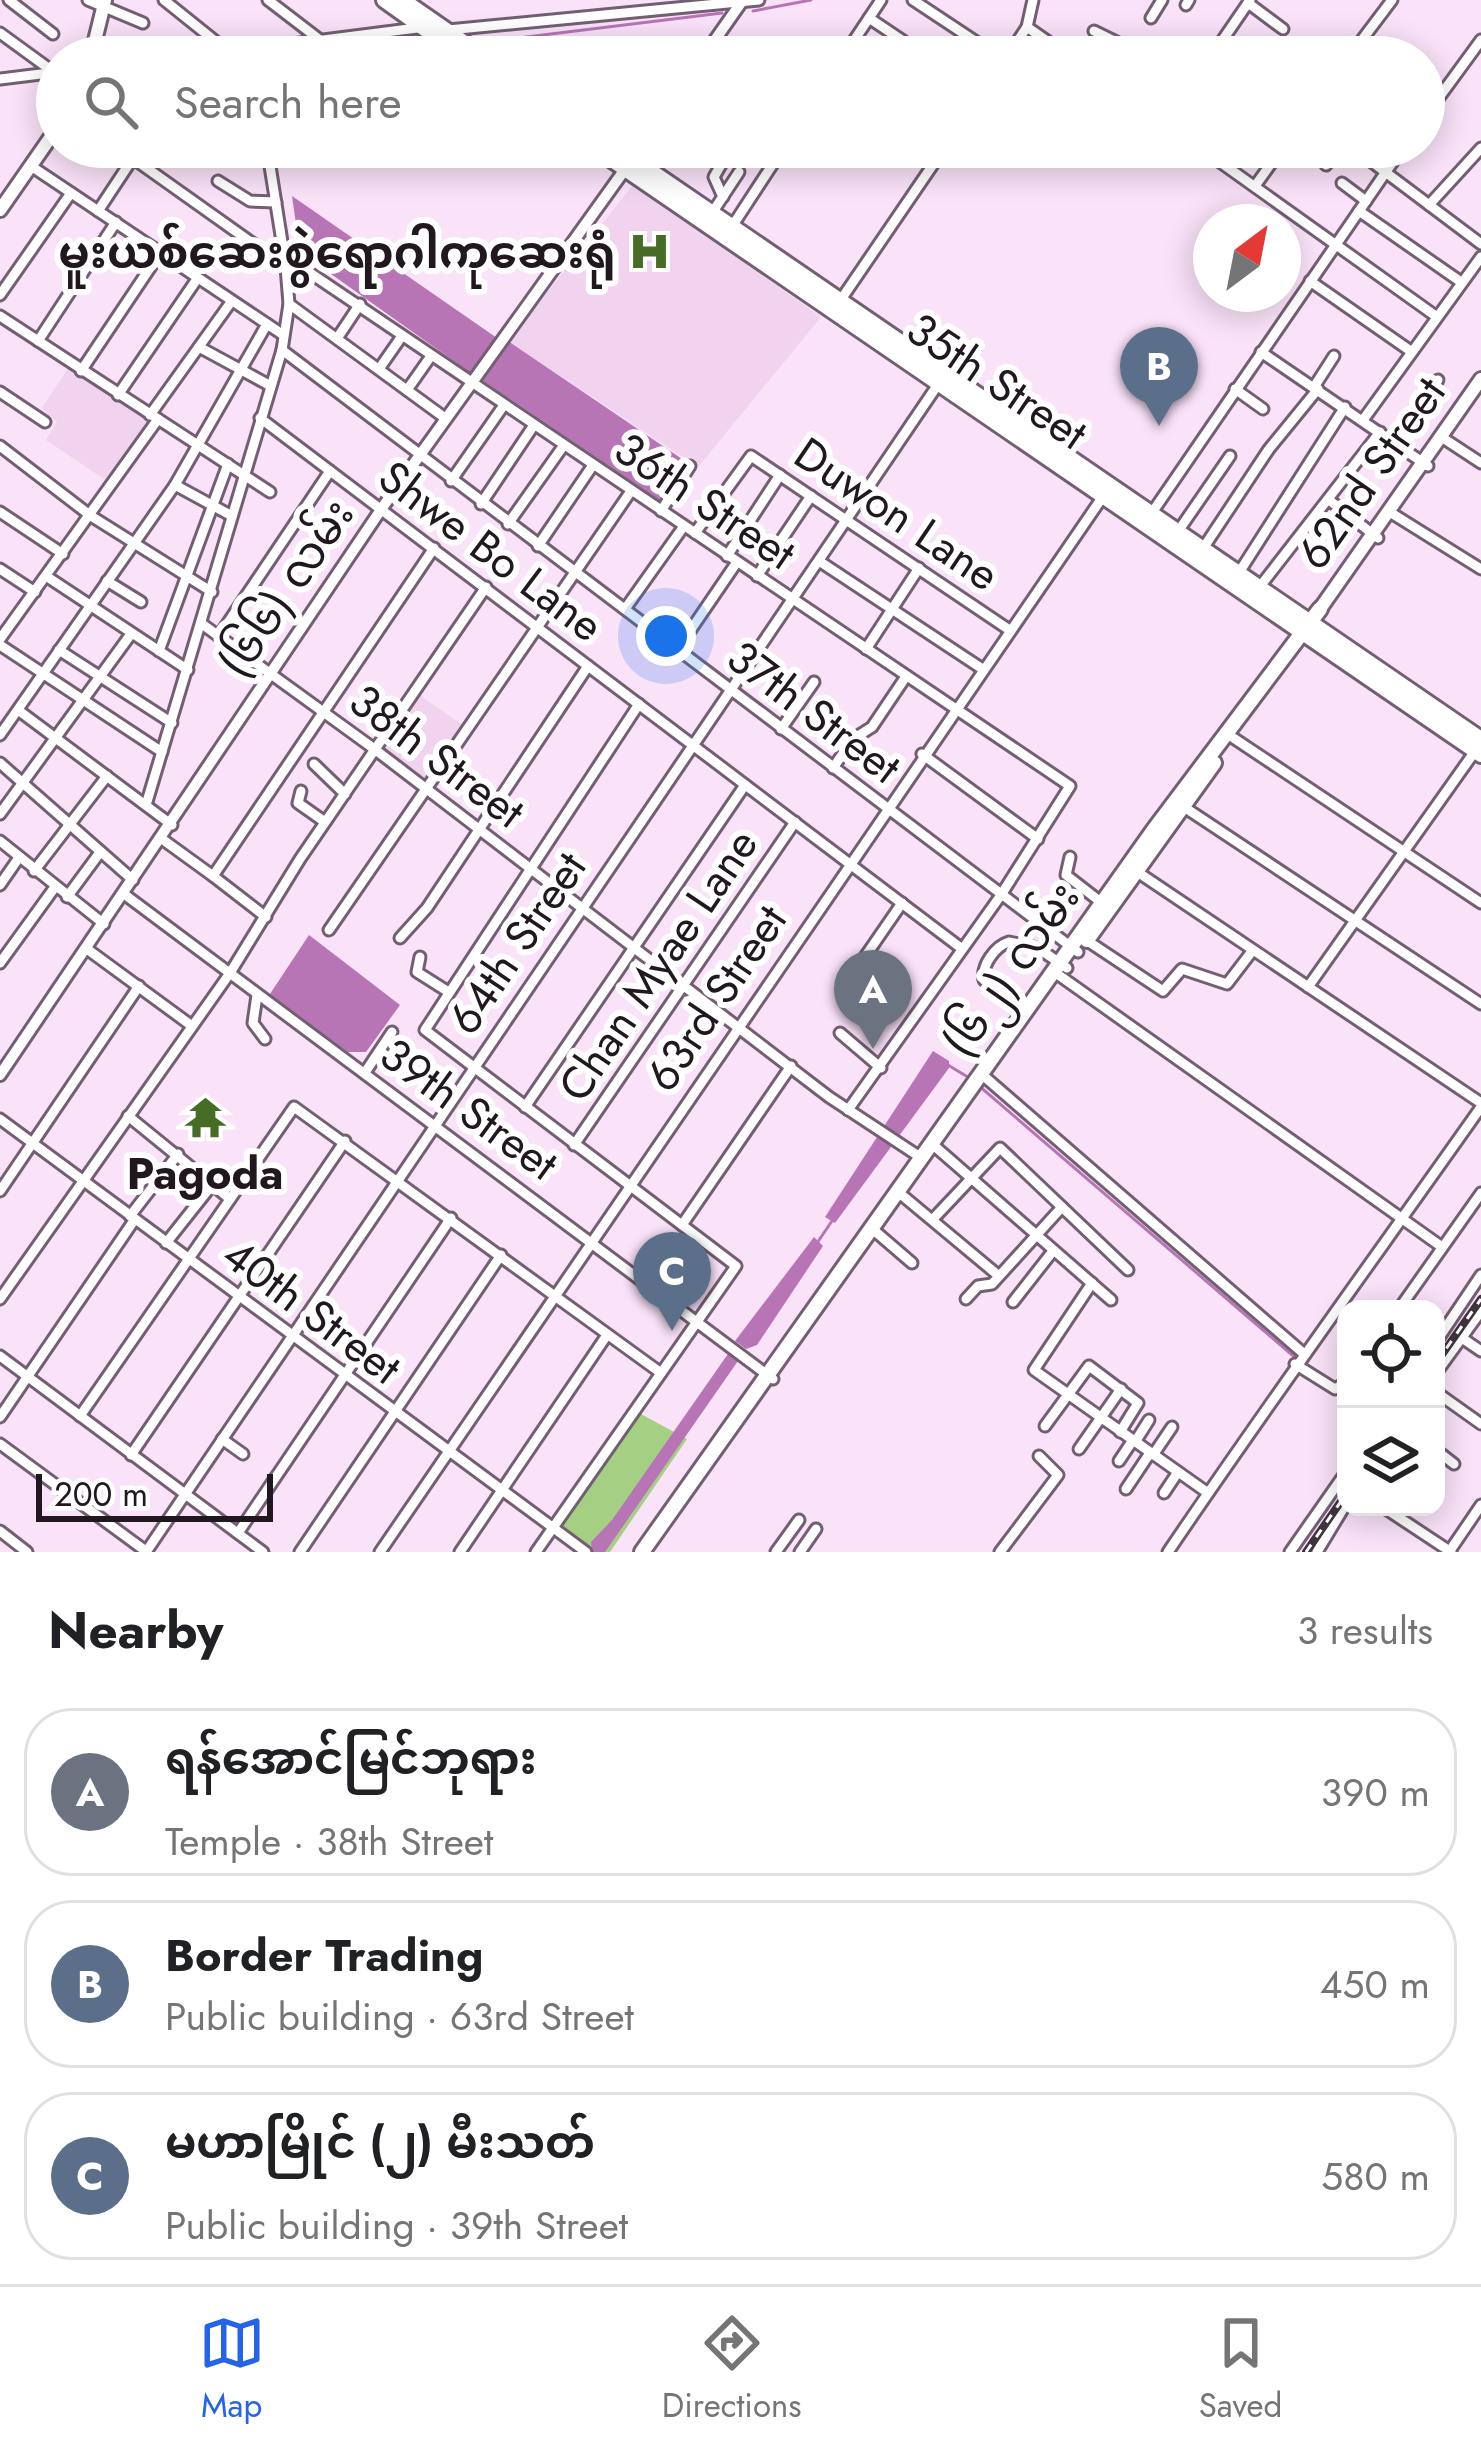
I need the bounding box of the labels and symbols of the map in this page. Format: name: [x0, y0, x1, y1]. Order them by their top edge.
north arrow: [1193, 204, 1301, 312]
place label: မူးယစ်ဆေးစွဲရောဂါကုဆေးရုံ: [58, 220, 616, 289]
hospital icon: မူးယစ်ဆေးစွဲရောဂါကုဆေးရုံ: [627, 229, 673, 275]
street label: 35th Street: [894, 297, 1100, 465]
pin: B: [1120, 327, 1198, 426]
street label: 62nd Street: [1281, 363, 1461, 582]
street label: 36th Street: [602, 417, 809, 586]
street label: Duwon Lane: [782, 421, 1012, 607]
street label: Shwe Bo Lane: [365, 445, 617, 657]
street label: (၆၆) လမ်း: [202, 486, 370, 690]
your location: [636, 606, 696, 666]
street label: 37th Street: [713, 625, 915, 799]
street label: 38th Street: [336, 669, 538, 844]
street label: Chan Myae Lane: [543, 816, 773, 1114]
street label: 64th Street: [432, 839, 602, 1047]
street label: (၆၂) လမ်း: [927, 868, 1098, 1072]
street label: 63rd Street: [630, 892, 802, 1104]
pin: A: [834, 950, 912, 1049]
street label: 39th Street: [367, 1022, 572, 1196]
temple icon: Pagoda: [182, 1094, 228, 1140]
place label: Pagoda: [127, 1141, 283, 1206]
street label: 40th Street: [209, 1222, 415, 1400]
pin: C: [633, 1232, 711, 1331]
scale bar: [36, 1468, 273, 1521]

